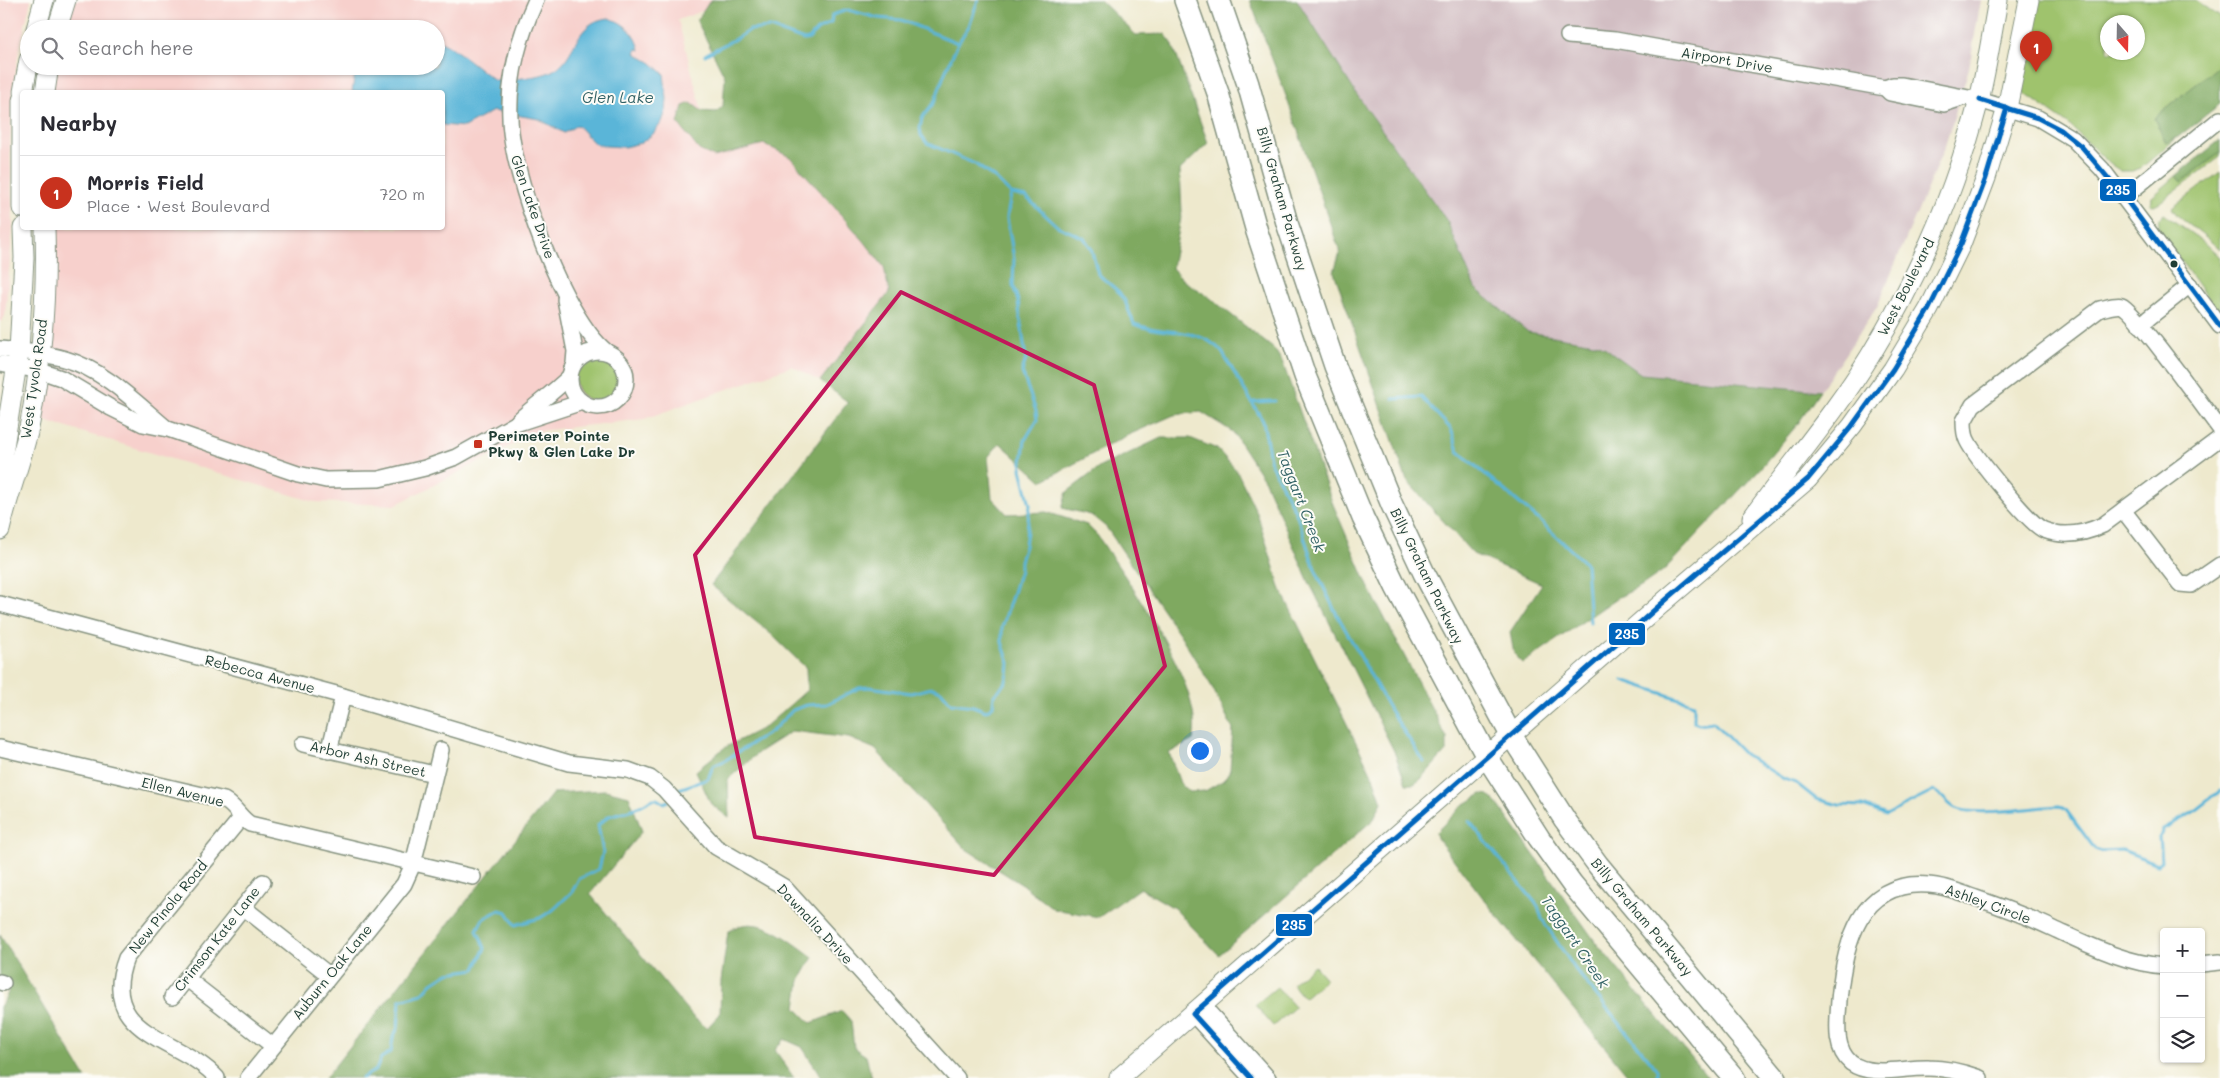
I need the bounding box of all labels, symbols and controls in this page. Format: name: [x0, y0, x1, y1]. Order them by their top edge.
north arrow: [2100, 15, 2145, 60]
search box: [20, 20, 445, 75]
pin: 1: [2020, 31, 2052, 72]
icon: search: [38, 34, 66, 62]
text: Search here: [78, 35, 194, 60]
street label: Airport Drive: [1680, 42, 1774, 77]
water label: Glen Lake: [582, 87, 654, 107]
text: Nearby: [40, 109, 117, 136]
street label: Billy Graham Parkway: [1253, 125, 1312, 273]
street label: Glen Lake Drive: [507, 152, 560, 261]
text: Morris Field: [87, 170, 204, 195]
line badge: 235: [2099, 178, 2137, 202]
text: 235: [2106, 180, 2130, 199]
text: 1: [52, 183, 60, 204]
text: 720 m: [379, 183, 425, 204]
text: Place · West Boulevard: [87, 195, 270, 216]
street label: West Boulevard: [1873, 235, 1938, 339]
unlabelled marker: [2169, 259, 2179, 269]
street label: West Tyvola Road: [16, 318, 51, 440]
place label: Perimeter Pointe Pkwy & Glen Lake Dr: [488, 426, 635, 461]
marker: Perimeter Pointe Pkwy & Glen Lake Dr: [472, 438, 484, 450]
water label: Taggart Creek: [1273, 447, 1331, 556]
street label: Billy Graham Parkway: [1386, 505, 1469, 647]
line badge: 235: [1608, 622, 1646, 646]
text: 235: [1615, 624, 1639, 643]
street label: Rebecca Avenue: [203, 650, 317, 697]
street label: Arbor Ash Street: [308, 736, 428, 781]
your location: [1187, 738, 1213, 764]
street label: Ellen Avenue: [140, 772, 226, 811]
street label: Billy Graham Parkway: [1587, 854, 1697, 980]
street label: New Pinola Road: [124, 856, 211, 957]
street label: Dawnalia Drive: [773, 879, 858, 968]
street label: Ashley Circle: [1943, 879, 2034, 928]
street label: Crimson Kate Lane: [169, 882, 264, 995]
water label: Taggart Creek: [1537, 891, 1615, 993]
line badge: 235: [1275, 913, 1313, 937]
text: 235: [1282, 915, 1306, 934]
street label: Auburn Oak Lane: [287, 920, 376, 1023]
map controls: [2160, 928, 2205, 1063]
button: +: [2160, 928, 2205, 973]
button: −: [2160, 973, 2205, 1018]
button: layers: [2160, 1018, 2205, 1063]

